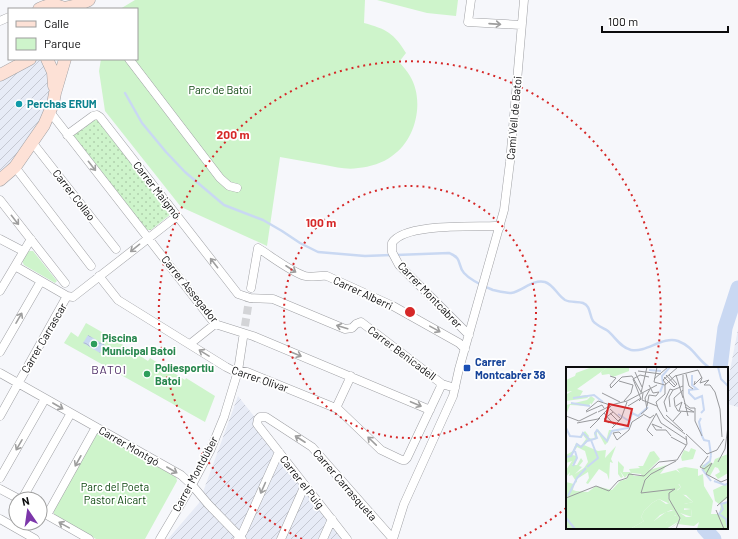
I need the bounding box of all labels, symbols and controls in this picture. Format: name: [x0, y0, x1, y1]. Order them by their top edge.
legend: [8, 8, 138, 60]
scale bar: [602, 8, 728, 34]
text: 100 m: [608, 14, 638, 28]
text: Calle: [44, 16, 69, 30]
one-way arrow: [488, 20, 501, 27]
text: Parque: [44, 36, 81, 50]
street label: Camí Vell de Batoi: [503, 75, 524, 160]
park label: Parc de Batoi: [188, 83, 252, 96]
place label: Perchas ERUM: [27, 97, 97, 110]
marker: Perchas ERUM: [14, 99, 24, 109]
text: 200 m: [217, 127, 249, 141]
street label: Carrer Maigmó: [131, 158, 184, 221]
one-way arrow: [87, 160, 96, 171]
street label: Carrer Collao: [50, 166, 98, 223]
one-way arrow: [11, 214, 20, 225]
text: 100 m: [306, 215, 336, 229]
one-way arrow: [129, 243, 140, 252]
street label: Carrer Assegador: [159, 252, 221, 325]
one-way arrow: [210, 258, 218, 269]
street label: Carrer Montcabrer: [395, 259, 465, 330]
one-way arrow: [285, 265, 296, 273]
street label: Carrer Alberri: [331, 273, 395, 312]
street label: Carrer Carrascar: [18, 300, 69, 375]
centre of rings: [403, 305, 417, 319]
one-way arrow: [16, 312, 24, 324]
one-way arrow: [336, 323, 349, 330]
street label: Carrer Benicadell: [366, 323, 439, 382]
one-way arrow: [428, 326, 440, 333]
place label: Piscina Municipal Batoi: [102, 331, 176, 357]
marker: Piscina Municipal Batoi: [89, 339, 99, 349]
one-way arrow: [199, 349, 210, 357]
one-way arrow: [290, 350, 302, 358]
place label: Carrer Montcabrer 38: [475, 355, 545, 381]
place label: Poliesportiu Batoi: [155, 361, 214, 387]
district label: BATOI: [91, 362, 127, 376]
street label: Carrer Olivar: [230, 363, 290, 394]
marker: Carrer Montcabrer 38: [462, 363, 472, 373]
inset map: [566, 367, 728, 529]
marker: Poliesportiu Batoi: [142, 369, 152, 379]
one-way arrow: [410, 400, 422, 408]
one-way arrow: [52, 402, 64, 410]
street label: Carrer Montgó: [97, 423, 162, 468]
street label: Carrer Montdúber: [169, 434, 220, 514]
one-way arrow: [294, 435, 305, 443]
one-way arrow: [367, 436, 377, 446]
one-way arrow: [15, 439, 23, 451]
street label: Carrer Carrasqueta: [311, 446, 380, 523]
street label: Carrer el Puig: [278, 452, 327, 511]
one-way arrow: [73, 455, 81, 467]
one-way arrow: [165, 466, 177, 474]
park label: Parc del Poeta Pastor Aicart: [81, 480, 149, 506]
one-way arrow: [259, 481, 266, 493]
north arrow: [8, 491, 48, 531]
text: N: [21, 494, 31, 508]
one-way arrow: [59, 521, 71, 529]

